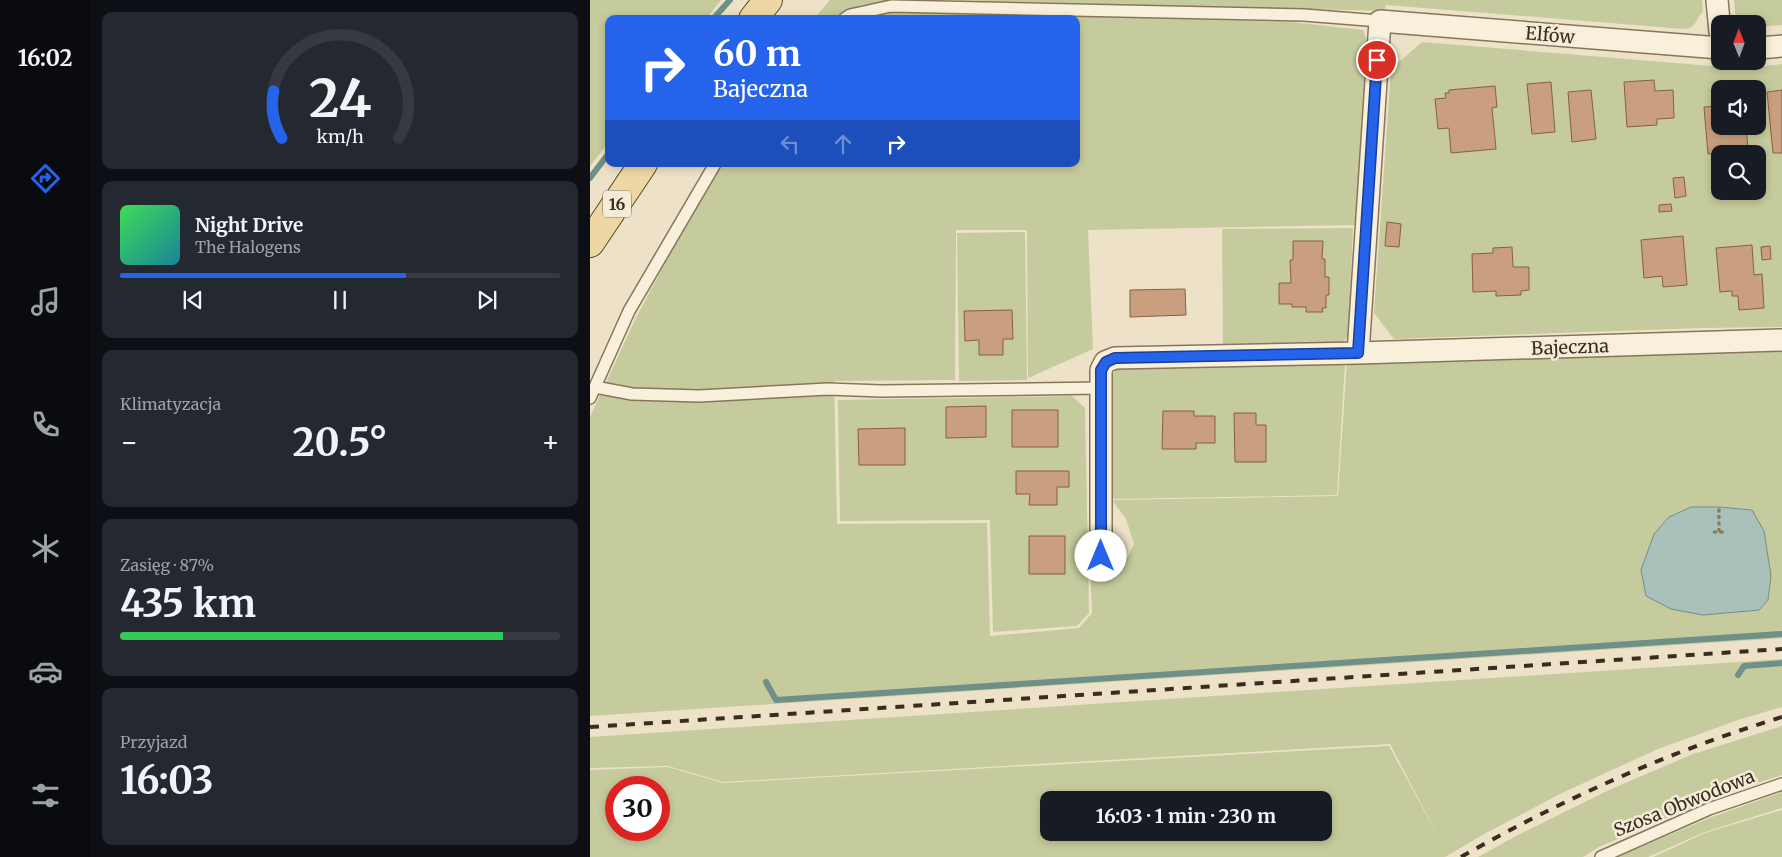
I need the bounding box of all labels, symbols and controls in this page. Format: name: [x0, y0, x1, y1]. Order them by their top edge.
north arrow: [1711, 15, 1766, 70]
map controls: [1711, 15, 1766, 200]
street label: Elfów: [1524, 21, 1576, 49]
text: 60 m: [713, 32, 801, 76]
icon: right: [630, 35, 695, 100]
pin: [1356, 39, 1398, 81]
text: 16:02: [18, 44, 72, 72]
icon: arrive: [1363, 46, 1391, 74]
text: 24: [309, 66, 371, 131]
text: Bajeczna: [713, 75, 808, 103]
button: sound: [1711, 80, 1766, 135]
text: km/h: [316, 125, 364, 148]
icon: left: [776, 130, 804, 158]
icon: ahead: [829, 130, 857, 158]
icon: right: [882, 130, 910, 158]
button: search: [1711, 145, 1766, 200]
icon: directions: [28, 161, 63, 196]
road number: 16: [603, 190, 631, 218]
text: Night Drive: [195, 213, 303, 237]
text: The Halogens: [195, 237, 301, 257]
icon: music: [28, 284, 63, 319]
icon: previous: [179, 286, 207, 314]
icon: pause: [326, 286, 354, 314]
icon: next: [473, 286, 501, 314]
street label: Bajeczna: [1531, 334, 1610, 360]
text: Klimatyzacja: [120, 394, 221, 414]
icon: phone: [28, 407, 63, 442]
text: 20.5°: [293, 419, 387, 466]
text: −: [120, 424, 139, 460]
text: +: [541, 424, 560, 460]
position arrow: [1074, 529, 1126, 581]
icon: climate: [28, 531, 63, 566]
text: Zasięg · 87%: [120, 555, 214, 575]
text: 435 km: [120, 580, 256, 627]
icon: car: [28, 654, 63, 689]
text: Przyjazd: [120, 732, 187, 752]
text: 16:03: [120, 757, 213, 804]
street label: Szosa Obwodowa: [1610, 764, 1758, 842]
speed limit sign: 30: [605, 776, 670, 841]
icon: filters: [28, 778, 63, 813]
text: 16:03 · 1 min · 230 m: [1096, 804, 1276, 828]

